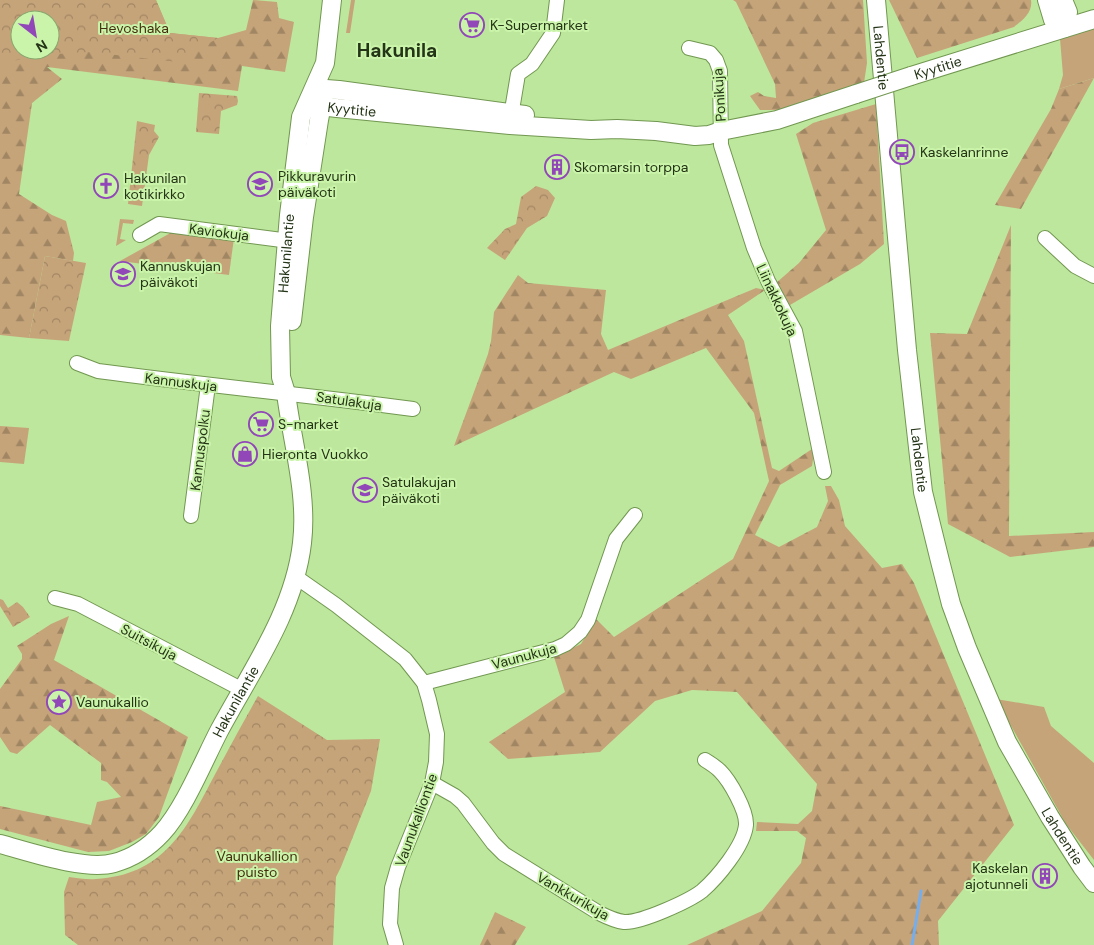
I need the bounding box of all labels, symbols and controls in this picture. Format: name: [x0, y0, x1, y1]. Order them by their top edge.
north arrow: [10, 10, 60, 60]
supermarket icon: K-Supermarket: [459, 12, 485, 38]
place label: K-Supermarket: [490, 16, 588, 34]
park label: Hevoshaka: [99, 19, 169, 37]
street label: Lahdentie: [869, 25, 893, 91]
text: N: [33, 36, 51, 56]
district label: Hakunila: [357, 38, 437, 63]
street label: Kyytitie: [912, 52, 964, 84]
street label: Ponikuja: [708, 68, 730, 122]
street label: Kyytitie: [326, 98, 377, 121]
bus stop icon: Kaskelanrinne: [889, 139, 915, 165]
place label: Kaskelanrinne: [920, 143, 1008, 161]
building icon: Skomarsin torppa: [544, 154, 570, 180]
place label: Skomarsin torppa: [574, 158, 688, 176]
place label: Pikkuravurin päiväkoti: [278, 167, 356, 201]
place label: Hakunilan kotikirkko: [124, 169, 186, 203]
school or university icon: Pikkuravurin päiväkoti: [247, 171, 273, 197]
church icon: Hakunilan kotikirkko: [93, 173, 119, 199]
street label: Hakunilantie: [274, 213, 298, 294]
street label: Kaviokuja: [188, 219, 250, 245]
place label: Kannuskujan päiväkoti: [140, 257, 221, 291]
school or university icon: Kannuskujan päiväkoti: [110, 261, 136, 287]
street label: Liinakkokuja: [752, 261, 802, 339]
street label: Kannuskuja: [144, 369, 218, 395]
street label: Satulakuja: [315, 388, 383, 414]
street label: Kannuspolku: [186, 408, 214, 492]
supermarket icon: S-market: [248, 411, 274, 437]
place label: S-market: [278, 415, 339, 433]
street label: Lahdentie: [907, 427, 932, 493]
shop icon: Hieronta Vuokko: [232, 441, 258, 467]
place label: Hieronta Vuokko: [262, 445, 368, 463]
place label: Satulakujan päiväkoti: [382, 473, 456, 507]
school or university icon: Satulakujan päiväkoti: [352, 477, 378, 503]
street label: Suitsikuja: [118, 620, 180, 664]
street label: Vaunukuja: [490, 639, 558, 673]
street label: Hakunilantie: [208, 663, 263, 740]
place icon: Vaunukallio: [46, 689, 72, 715]
place label: Vaunukallio: [76, 693, 149, 711]
street label: Vaunukalliontie: [391, 771, 441, 869]
street label: Lahdentie: [1037, 804, 1087, 868]
park label: Vaunukallion puisto: [217, 847, 297, 881]
place label: Kaskelan ajotunneli: [965, 859, 1028, 893]
building icon: Kaskelan ajotunneli: [1032, 863, 1058, 889]
street label: Vankkurikuja: [533, 868, 613, 924]

